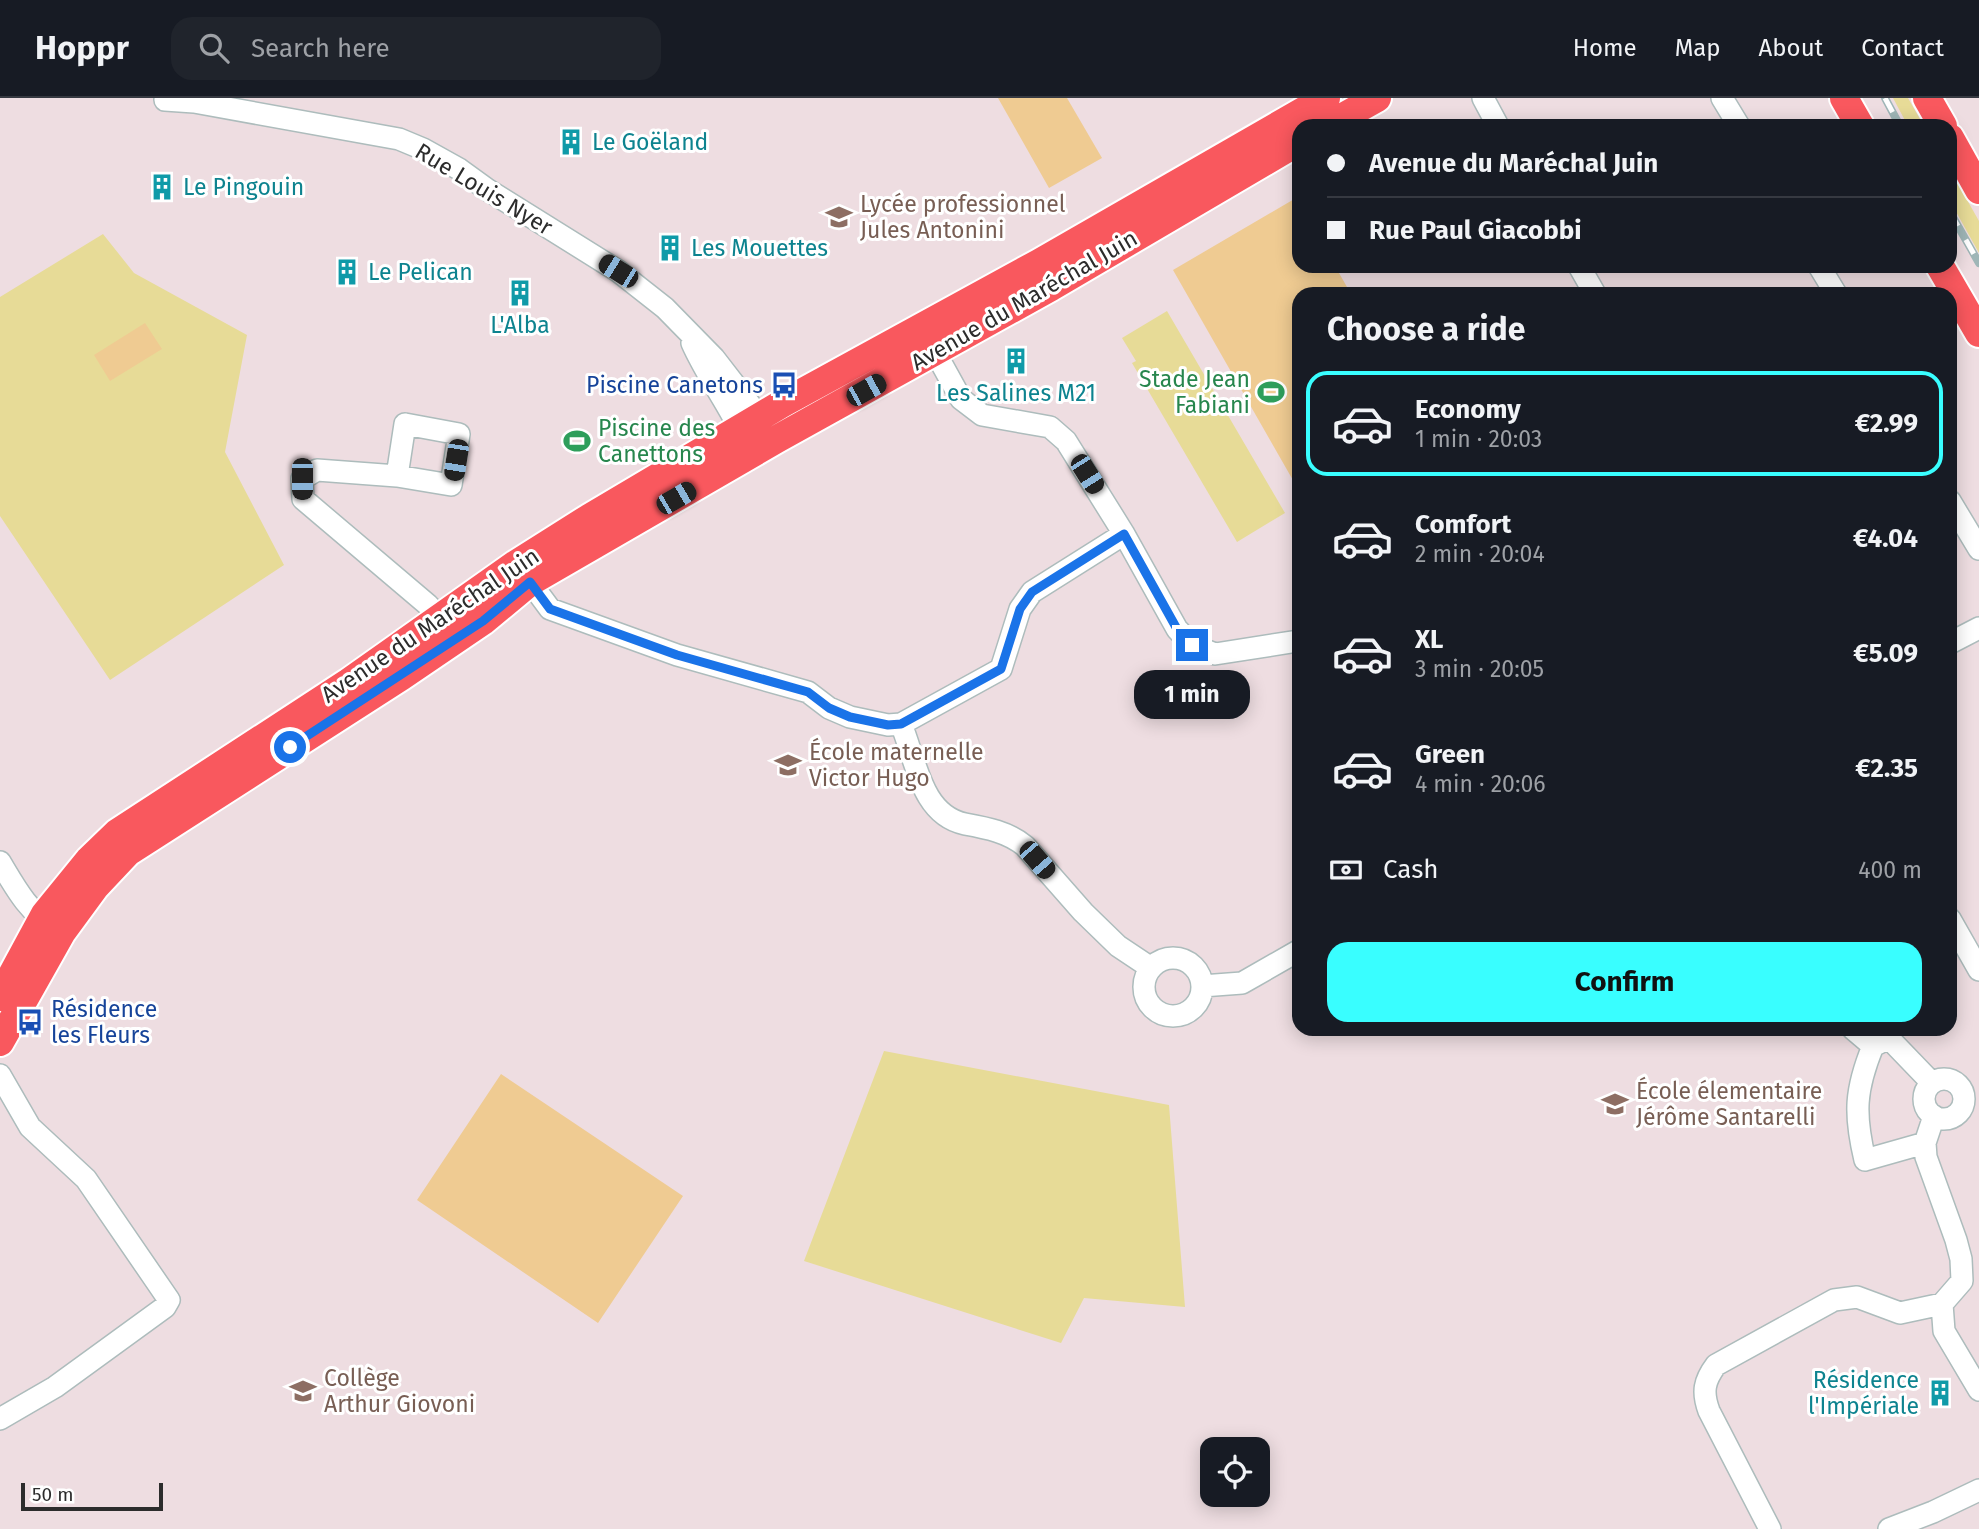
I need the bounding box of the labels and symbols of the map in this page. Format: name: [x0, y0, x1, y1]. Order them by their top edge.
building icon: Le Goëland: [556, 127, 586, 157]
place label: Le Goëland: [592, 128, 708, 156]
street label: Rue Louis Nyer: [410, 137, 558, 241]
building icon: Le Pingouin: [147, 172, 177, 202]
place label: Le Pingouin: [183, 173, 304, 201]
place label: Lycée professionnel Jules Antonini: [860, 190, 1066, 244]
school or university icon: Lycée professionnel Jules Antonini: [824, 202, 854, 232]
street label: Avenue du Maréchal Juin: [906, 224, 1142, 376]
building icon: Les Mouettes: [655, 233, 685, 263]
place label: Les Mouettes: [691, 234, 828, 262]
car: [595, 251, 642, 291]
building icon: Le Pelican: [332, 257, 362, 287]
place label: Le Pelican: [368, 258, 473, 286]
building icon: L'Alba: [505, 278, 535, 308]
place label: L'Alba: [490, 311, 550, 339]
building icon: Les Salines M21: [1001, 346, 1031, 376]
place label: Stade Jean Fabiani: [1139, 365, 1250, 419]
bus stop icon: Piscine Canetons: [769, 370, 799, 400]
place label: Piscine Canetons: [586, 371, 763, 399]
car: [843, 371, 890, 409]
sports icon: Stade Jean Fabiani: [1256, 377, 1286, 407]
place label: Les Salines M21: [936, 379, 1096, 407]
place label: Piscine des Canettons: [598, 414, 715, 468]
sports icon: Piscine des Canettons: [562, 426, 592, 456]
car: [443, 438, 470, 482]
car: [1067, 451, 1108, 497]
car: [292, 458, 313, 500]
car: [653, 478, 700, 518]
street label: Avenue du Maréchal Juin: [316, 542, 544, 708]
route end: [1176, 629, 1208, 661]
callout: 1 min: [1134, 670, 1250, 718]
route start: [274, 731, 306, 763]
place label: École maternelle Victor Hugo: [809, 737, 984, 792]
school or university icon: École maternelle Victor Hugo: [773, 750, 803, 780]
car: [1016, 837, 1059, 883]
place label: Résidence les Fleurs: [51, 995, 157, 1049]
bus stop icon: Résidence les Fleurs: [15, 1007, 45, 1037]
place label: École élementaire Jérôme Santarelli: [1636, 1076, 1822, 1131]
school or university icon: École élementaire Jérôme Santarelli: [1600, 1089, 1630, 1119]
place label: Collège Arthur Giovoni: [324, 1364, 475, 1418]
place label: Résidence l'Impériale: [1808, 1366, 1919, 1420]
school or university icon: Collège Arthur Giovoni: [288, 1376, 318, 1406]
building icon: Résidence l'Impériale: [1925, 1378, 1955, 1408]
scale bar: [21, 1480, 163, 1512]

